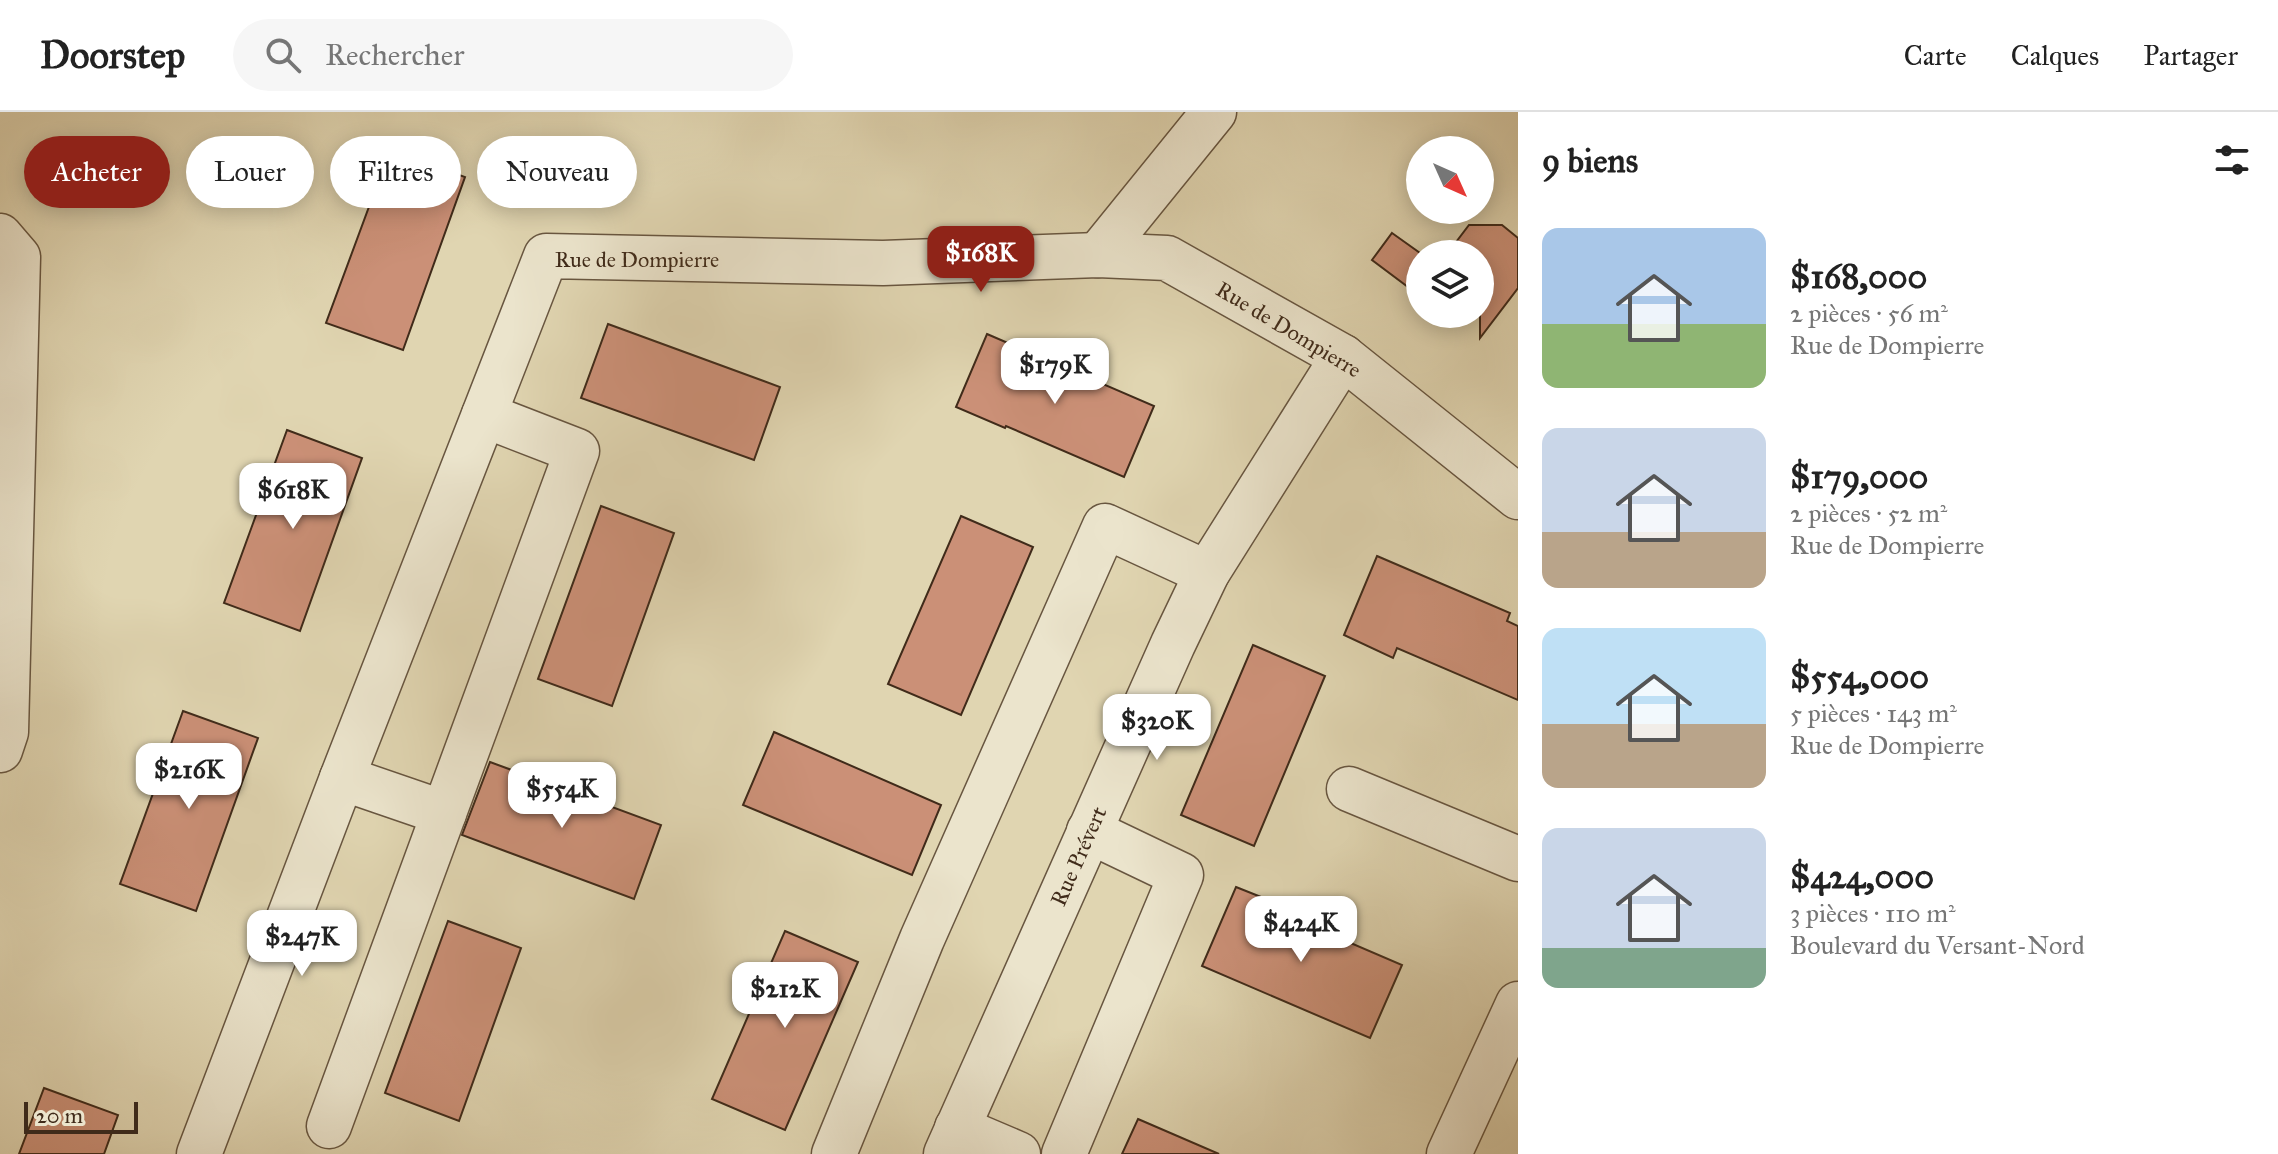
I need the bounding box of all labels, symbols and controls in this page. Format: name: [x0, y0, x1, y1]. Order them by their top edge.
search box: [233, 19, 793, 91]
text: Doorstep: [40, 32, 185, 78]
icon: search: [261, 33, 305, 77]
text: Rechercher: [325, 37, 464, 73]
text: Carte: [1904, 38, 1967, 73]
text: Calques: [2011, 38, 2099, 73]
text: Partager: [2143, 38, 2238, 73]
chip: Acheter: [24, 136, 170, 208]
chip: Louer: [186, 136, 314, 208]
chip: Filtres: [330, 136, 461, 208]
chip: Nouveau: [477, 136, 637, 208]
north arrow: [1406, 136, 1494, 224]
map controls: [1406, 136, 1494, 328]
icon: filters: [2210, 138, 2254, 182]
text: 9 biens: [1542, 140, 1638, 181]
pin: $168K: [925, 226, 1037, 294]
text: $168K: [945, 236, 1017, 268]
button: layers: [1406, 240, 1494, 328]
street label: Rue de Dompierre: [555, 246, 719, 273]
text: $168,000: [1790, 256, 1927, 297]
icon: home: [1606, 260, 1702, 356]
street label: Rue de Dompierre: [1211, 275, 1366, 383]
text: 2 pièces · 56 m²: [1790, 297, 1948, 329]
text: Rue de Dompierre: [1790, 329, 1984, 361]
pin: $179K: [999, 338, 1111, 406]
text: $179K: [1019, 348, 1091, 380]
text: $179,000: [1790, 456, 1928, 497]
icon: home: [1606, 460, 1702, 556]
pin: $618K: [237, 463, 349, 531]
text: $618K: [257, 473, 329, 505]
text: 2 pièces · 52 m²: [1790, 497, 1947, 529]
text: Rue de Dompierre: [1790, 529, 1984, 561]
text: $554,000: [1790, 656, 1929, 697]
icon: home: [1606, 660, 1702, 756]
pin: $320K: [1101, 694, 1213, 762]
text: 5 pièces · 143 m²: [1790, 697, 1957, 729]
text: $320K: [1121, 704, 1193, 736]
text: Rue de Dompierre: [1790, 729, 1984, 761]
pin: $216K: [133, 743, 245, 811]
text: $216K: [154, 753, 224, 785]
pin: $554K: [506, 762, 618, 830]
text: $554K: [526, 772, 598, 804]
street label: Rue Prévert: [1045, 802, 1112, 910]
text: $424,000: [1790, 856, 1934, 897]
icon: home: [1606, 860, 1702, 956]
pin: $424K: [1245, 896, 1357, 964]
text: 3 pièces · 110 m²: [1790, 897, 1956, 929]
text: $424K: [1263, 906, 1339, 938]
pin: $247K: [246, 910, 358, 978]
text: $247K: [265, 920, 339, 952]
text: Boulevard du Versant-Nord: [1790, 929, 2085, 961]
pin: $212K: [729, 962, 841, 1030]
text: $212K: [750, 972, 820, 1004]
scale bar: [24, 1098, 138, 1134]
text: 20 m: [36, 1102, 83, 1129]

